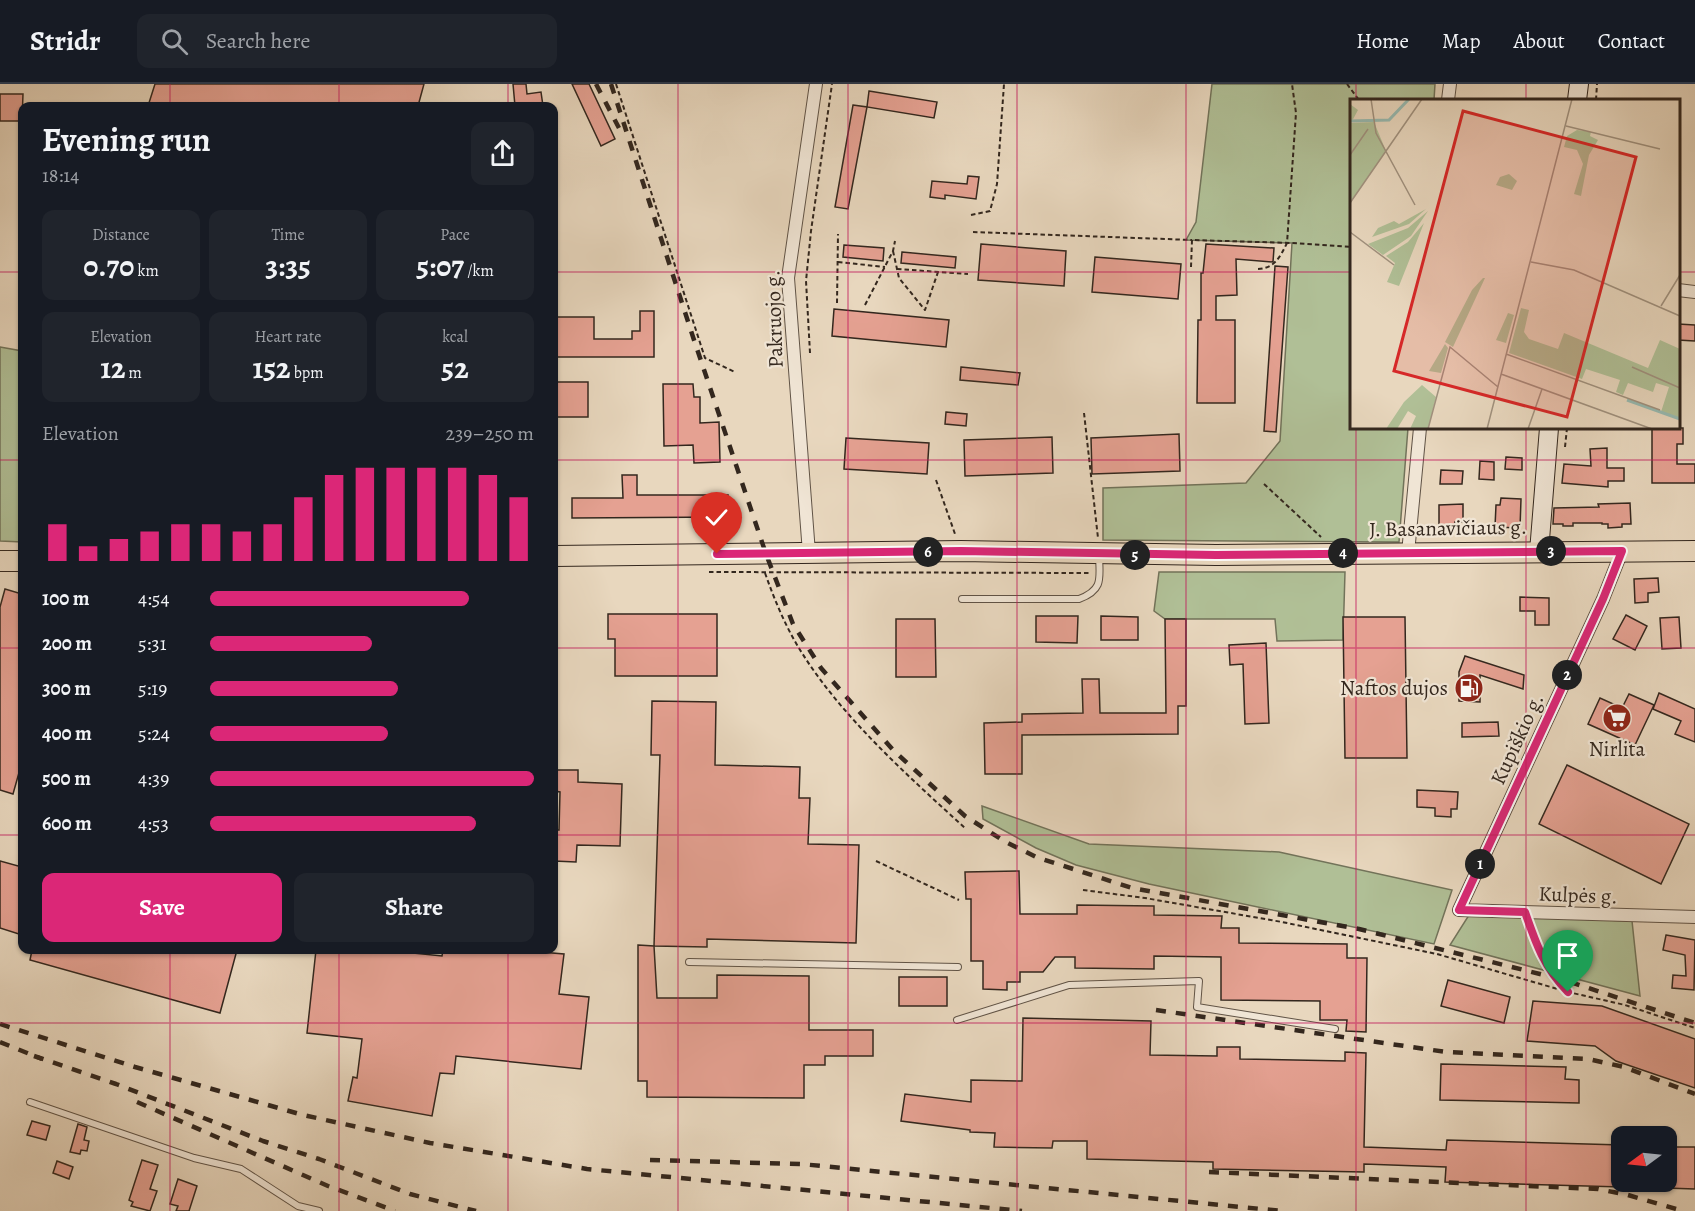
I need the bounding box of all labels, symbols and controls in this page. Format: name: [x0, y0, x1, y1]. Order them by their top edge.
search box: [137, 14, 557, 68]
text: Stridr: [30, 22, 101, 60]
icon: search: [158, 25, 191, 58]
text: Search here: [206, 26, 310, 56]
text: Home: [1356, 27, 1409, 55]
text: Map: [1442, 27, 1480, 55]
text: About: [1513, 27, 1565, 55]
text: Contact: [1598, 27, 1665, 55]
inset map: [1350, 99, 1680, 429]
text: Evening run: [42, 117, 211, 162]
button: share: [471, 122, 534, 185]
text: 18:14: [42, 162, 79, 189]
text: Distance: [92, 224, 150, 246]
text: Time: [271, 224, 305, 246]
text: Pace: [440, 224, 470, 246]
text: 0.70: [83, 246, 134, 286]
text: 3:35: [265, 246, 311, 286]
text: 5:07: [416, 246, 464, 286]
text: km: [134, 260, 159, 282]
text: /km: [464, 260, 494, 282]
street label: Pakruojo g.: [758, 270, 790, 368]
text: Elevation: [90, 326, 152, 348]
text: Heart rate: [255, 326, 321, 348]
text: kcal: [442, 326, 468, 348]
text: 12: [100, 348, 125, 388]
text: 152: [252, 348, 290, 388]
text: 52: [441, 348, 469, 388]
text: m: [125, 362, 142, 384]
text: bpm: [290, 362, 324, 384]
text: Elevation: [42, 420, 119, 447]
text: 239–250 m: [446, 420, 534, 447]
pin: [691, 492, 742, 554]
icon: check: [700, 501, 733, 534]
street label: J. Basanavičiaus g.: [1369, 513, 1527, 543]
pin: 3: [1536, 536, 1566, 566]
pin: 6: [913, 537, 943, 567]
pin: 4: [1328, 538, 1358, 568]
pin: 5: [1120, 540, 1150, 570]
text: 3: [1548, 540, 1554, 562]
text: 6: [924, 541, 932, 563]
text: 4: [1339, 542, 1347, 564]
text: 5: [1132, 544, 1138, 566]
text: 100 m: [42, 585, 90, 612]
text: 4:54: [138, 585, 169, 612]
text: 200 m: [42, 630, 92, 657]
text: 5:31: [138, 630, 167, 657]
pin: 2: [1552, 660, 1582, 690]
text: 2: [1563, 664, 1571, 686]
fuel station icon: Naftos dujos: [1453, 672, 1485, 704]
place label: Naftos dujos: [1340, 674, 1448, 702]
text: 300 m: [42, 675, 91, 702]
text: 5:19: [138, 675, 167, 702]
street label: Kupiškio g.: [1484, 689, 1550, 789]
supermarket icon: Nirlita: [1601, 702, 1633, 734]
text: 400 m: [42, 720, 92, 747]
text: 5:24: [138, 720, 170, 747]
place label: Nirlita: [1589, 735, 1646, 763]
text: 500 m: [42, 765, 91, 792]
text: 4:39: [138, 765, 169, 792]
text: 600 m: [42, 810, 92, 837]
text: 4:53: [138, 810, 169, 837]
pin: 1: [1465, 849, 1495, 879]
text: 1: [1477, 853, 1483, 875]
button: Save: [42, 873, 282, 942]
button: Share: [294, 873, 534, 942]
street label: Kulpės g.: [1538, 880, 1618, 910]
pin: [1542, 930, 1593, 992]
icon: arrive: [1551, 939, 1584, 972]
north arrow: [1611, 1126, 1677, 1192]
map controls: [1611, 1126, 1677, 1192]

